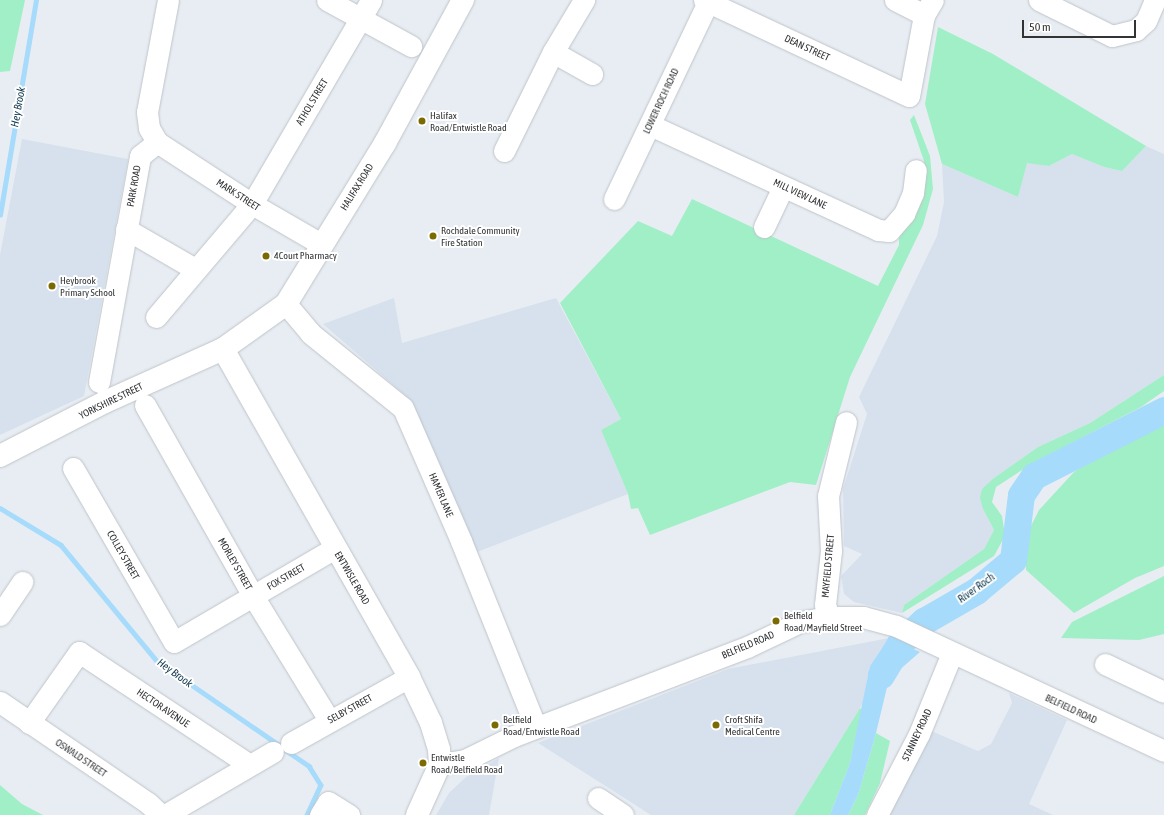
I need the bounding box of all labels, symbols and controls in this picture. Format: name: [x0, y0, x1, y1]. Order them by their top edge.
scale bar: [1024, 12, 1138, 38]
text: 50 m: [1029, 20, 1051, 34]
street label: DEAN STREET: [782, 32, 832, 64]
street label: LOWER ROCH ROAD: [641, 66, 681, 136]
street label: ATHOL STREET: [293, 77, 331, 127]
water label: Hey Brook: [8, 86, 28, 128]
place label: Halifax Road/Entwistle Road: [430, 109, 507, 132]
marker: Halifax Road/Entwistle Road: [417, 116, 427, 126]
street label: HALIFAX ROAD: [338, 161, 376, 213]
street label: PARK ROAD: [124, 164, 144, 208]
street label: MILL VIEW LANE: [771, 176, 829, 212]
street label: MARK STREET: [214, 177, 262, 213]
place label: Rochdale Community Fire Station: [441, 224, 520, 248]
marker: Rochdale Community Fire Station: [428, 231, 438, 241]
place label: 4Court Pharmacy: [274, 250, 337, 262]
marker: 4Court Pharmacy: [261, 251, 271, 261]
place label: Heybrook Primary School: [60, 274, 115, 298]
marker: Heybrook Primary School: [47, 281, 57, 291]
street label: YORKSHIRE STREET: [77, 380, 145, 422]
street label: HAMER LANE: [426, 471, 456, 519]
street label: COLLEY STREET: [104, 528, 142, 582]
street label: MAYFIELD STREET: [819, 534, 837, 598]
street label: MORLEY STREET: [215, 536, 255, 592]
street label: ENTWISLE ROAD: [332, 549, 372, 607]
street label: FOX STREET: [265, 561, 307, 593]
water label: River Roch: [955, 570, 997, 606]
place label: Belfield Road/Mayfield Street: [784, 609, 862, 632]
marker: Belfield Road/Mayfield Street: [771, 616, 781, 626]
street label: BELFIELD ROAD: [720, 629, 776, 661]
water label: Hey Brook: [155, 656, 195, 690]
street label: HECTOR AVENUE: [134, 686, 192, 730]
street label: SELBY STREET: [325, 692, 375, 726]
street label: BELFIELD ROAD: [1043, 692, 1099, 726]
street label: STANNEY ROAD: [900, 707, 934, 763]
place label: Belfield Road/Entwistle Road: [503, 713, 580, 736]
place label: Croft Shifa Medical Centre: [725, 713, 780, 736]
marker: Croft Shifa Medical Centre: [710, 719, 722, 731]
marker: Belfield Road/Entwistle Road: [490, 720, 500, 730]
street label: OSWALD STREET: [53, 736, 109, 780]
place label: Entwistle Road/Belfield Road: [431, 751, 503, 774]
marker: Entwistle Road/Belfield Road: [418, 758, 428, 768]

